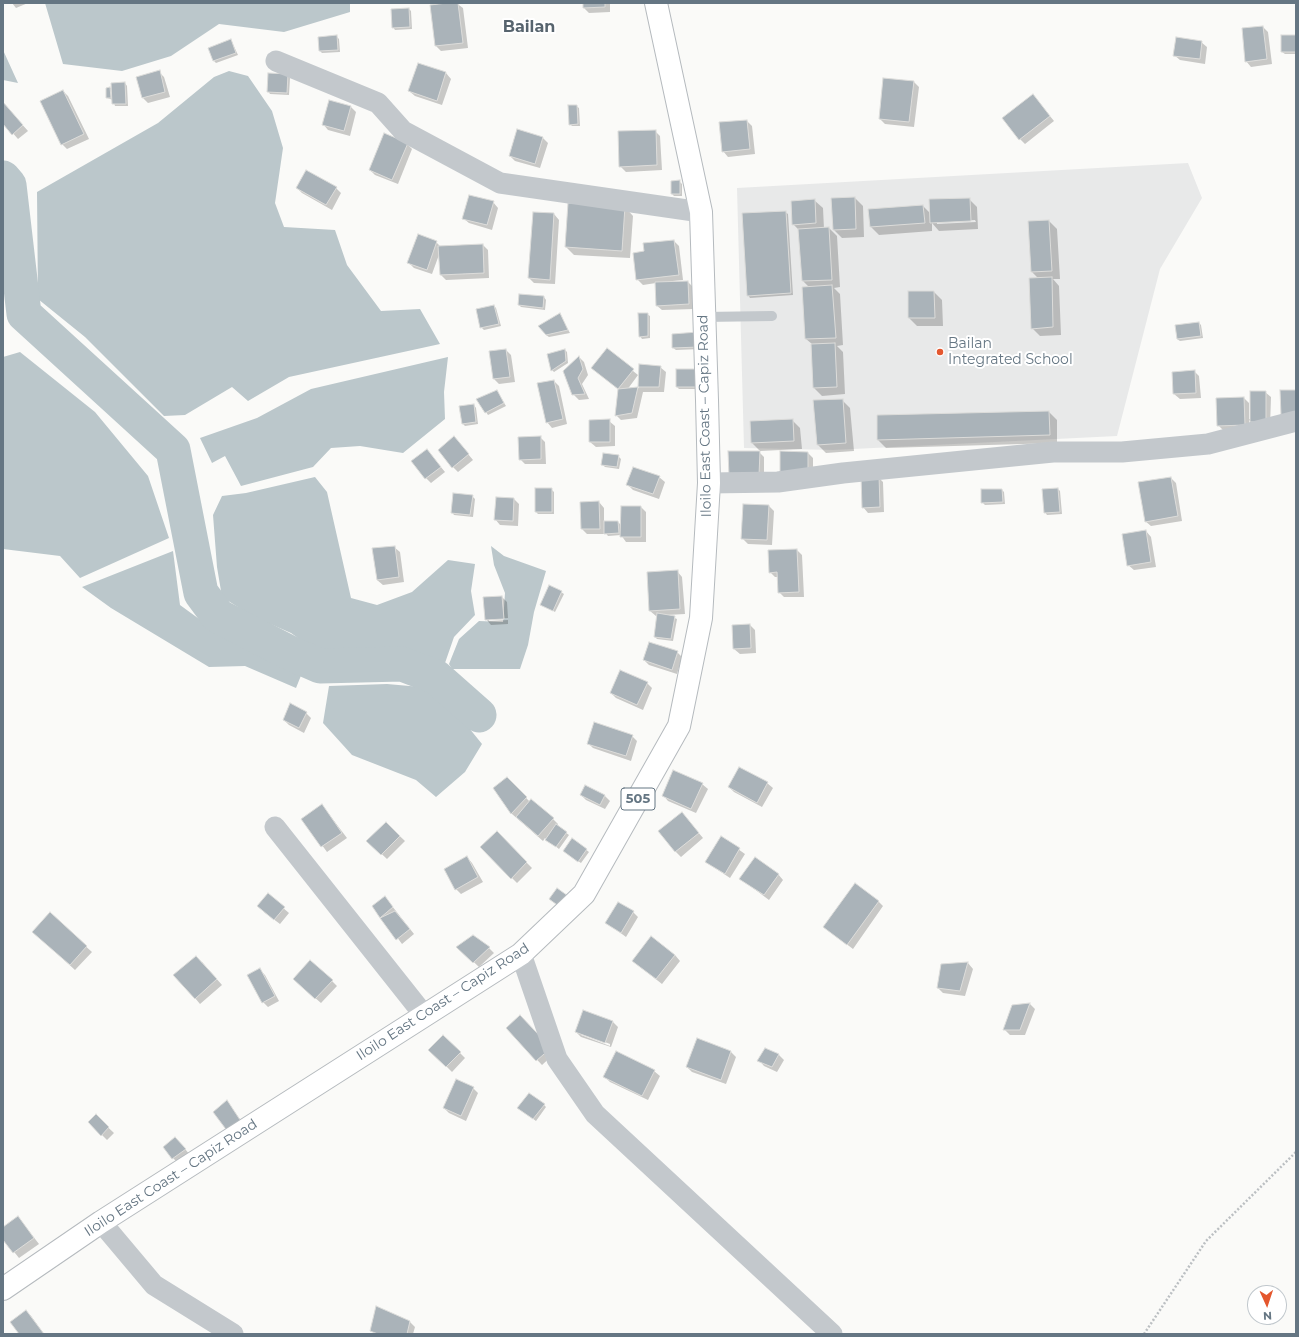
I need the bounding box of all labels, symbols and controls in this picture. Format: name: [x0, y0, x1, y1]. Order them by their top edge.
district label: Bailan: [503, 17, 555, 37]
street label: Iloilo East Coast – Capiz Road: [695, 315, 715, 517]
place label: Bailan Integrated School: [948, 336, 1073, 368]
marker: Bailan Integrated School: [935, 347, 945, 357]
road number: 505: [621, 788, 655, 810]
street label: Iloilo East Coast – Capiz Road: [353, 940, 533, 1064]
street label: Iloilo East Coast – Capiz Road: [81, 1116, 261, 1240]
north arrow: [1247, 1285, 1287, 1325]
text: N: [1263, 1309, 1272, 1323]

